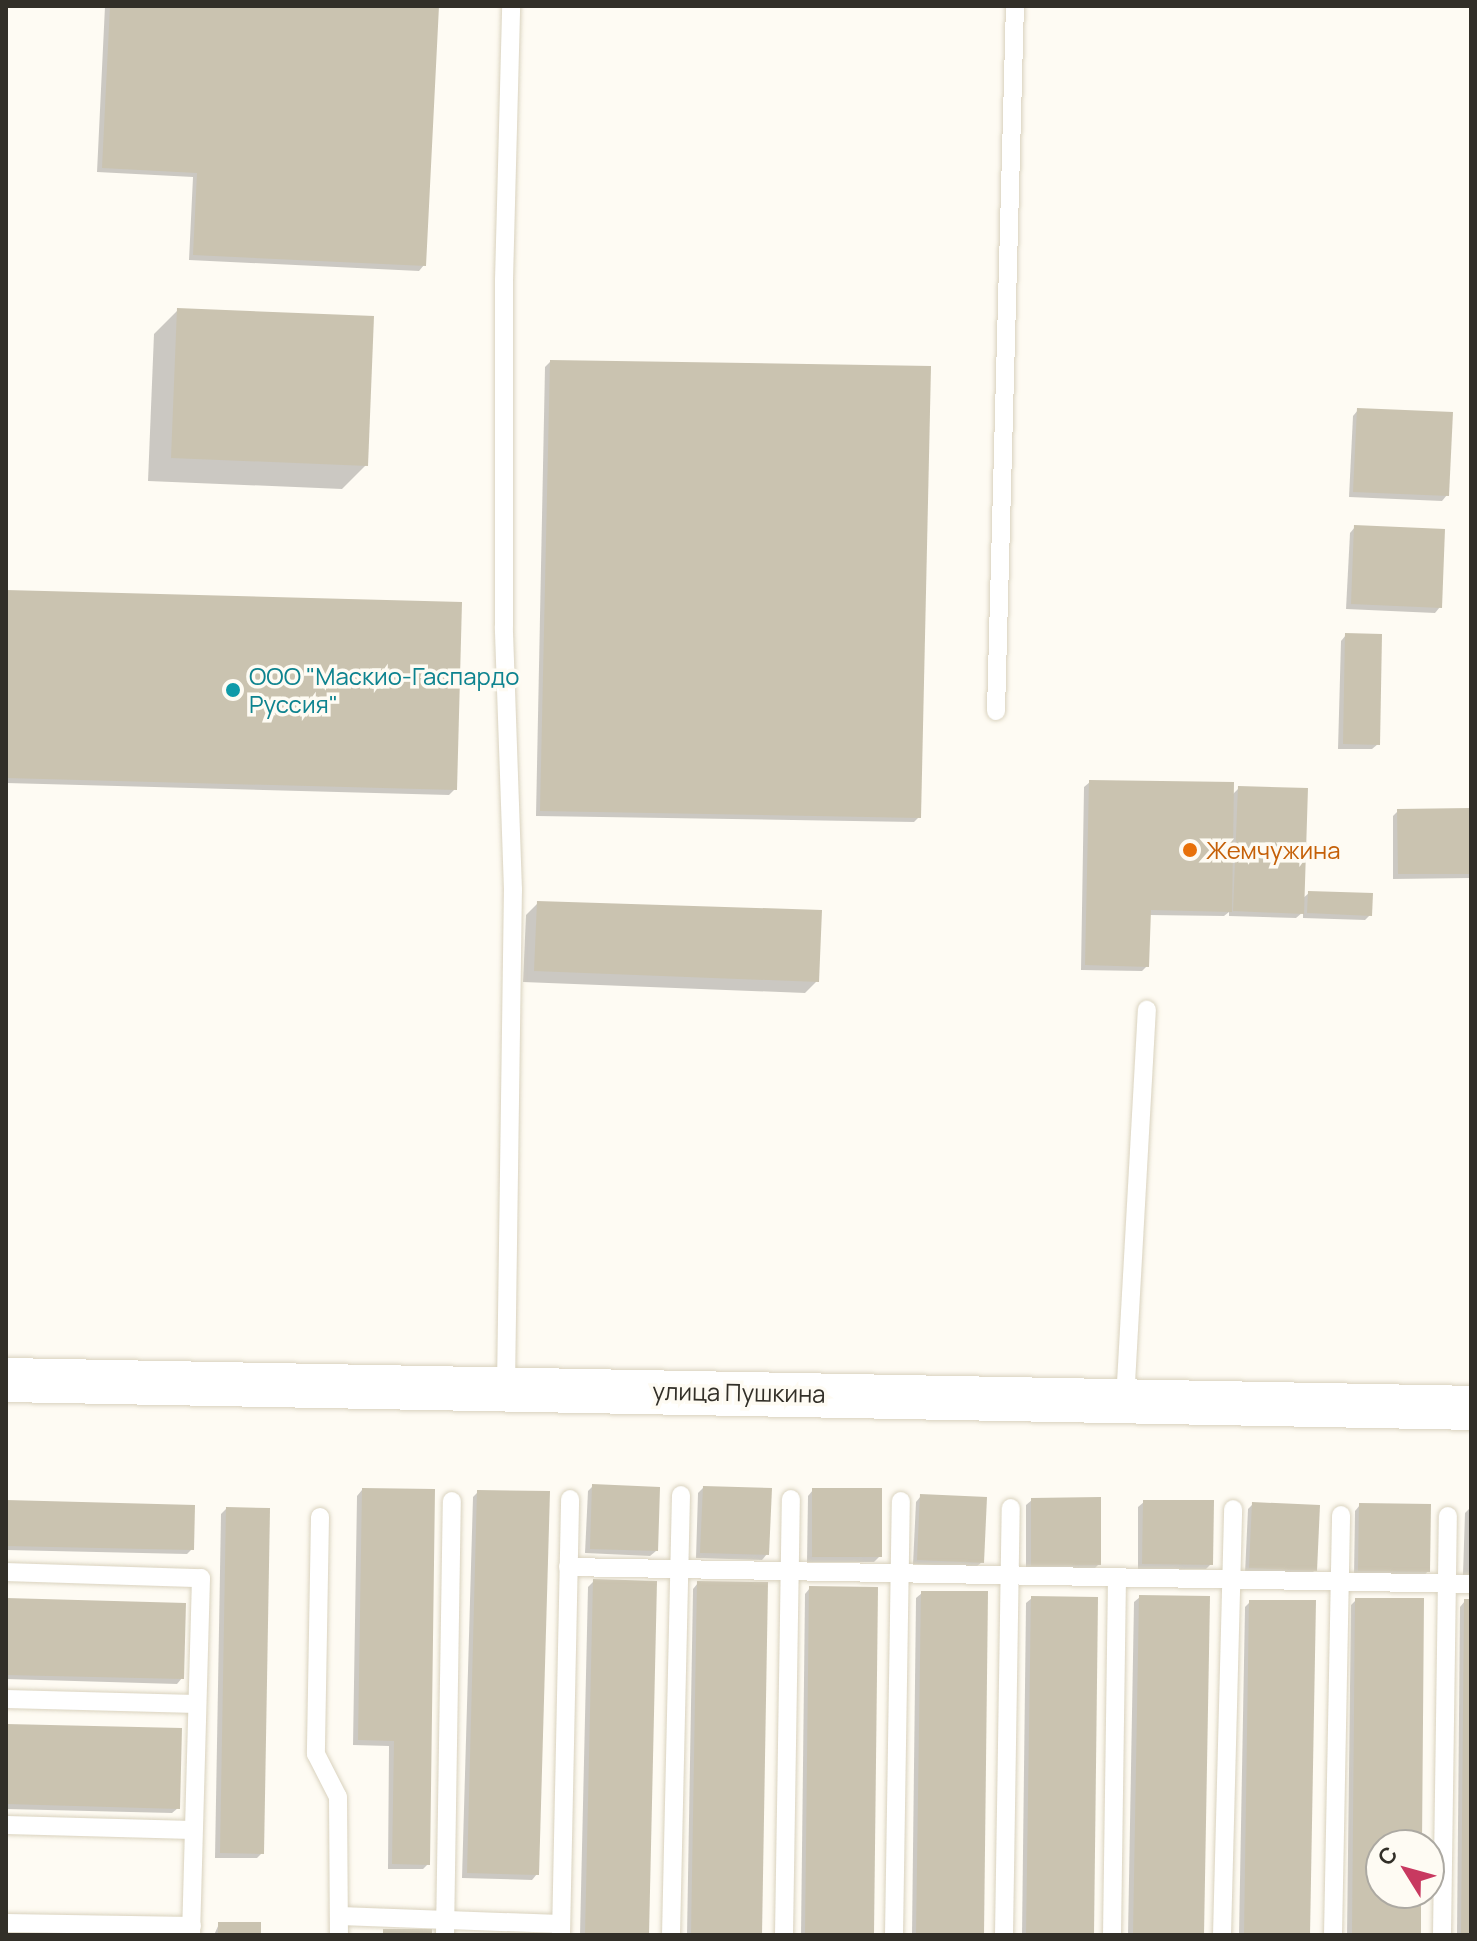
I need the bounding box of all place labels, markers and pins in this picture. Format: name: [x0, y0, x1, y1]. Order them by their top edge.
place label: ООО "Маскио-Гаспардо Руссия": [249, 662, 519, 718]
marker: ООО "Маскио-Гаспардо Руссия": [224, 681, 242, 699]
place label: Жемчужина: [1206, 836, 1341, 864]
marker: Жемчужина: [1181, 841, 1199, 859]

